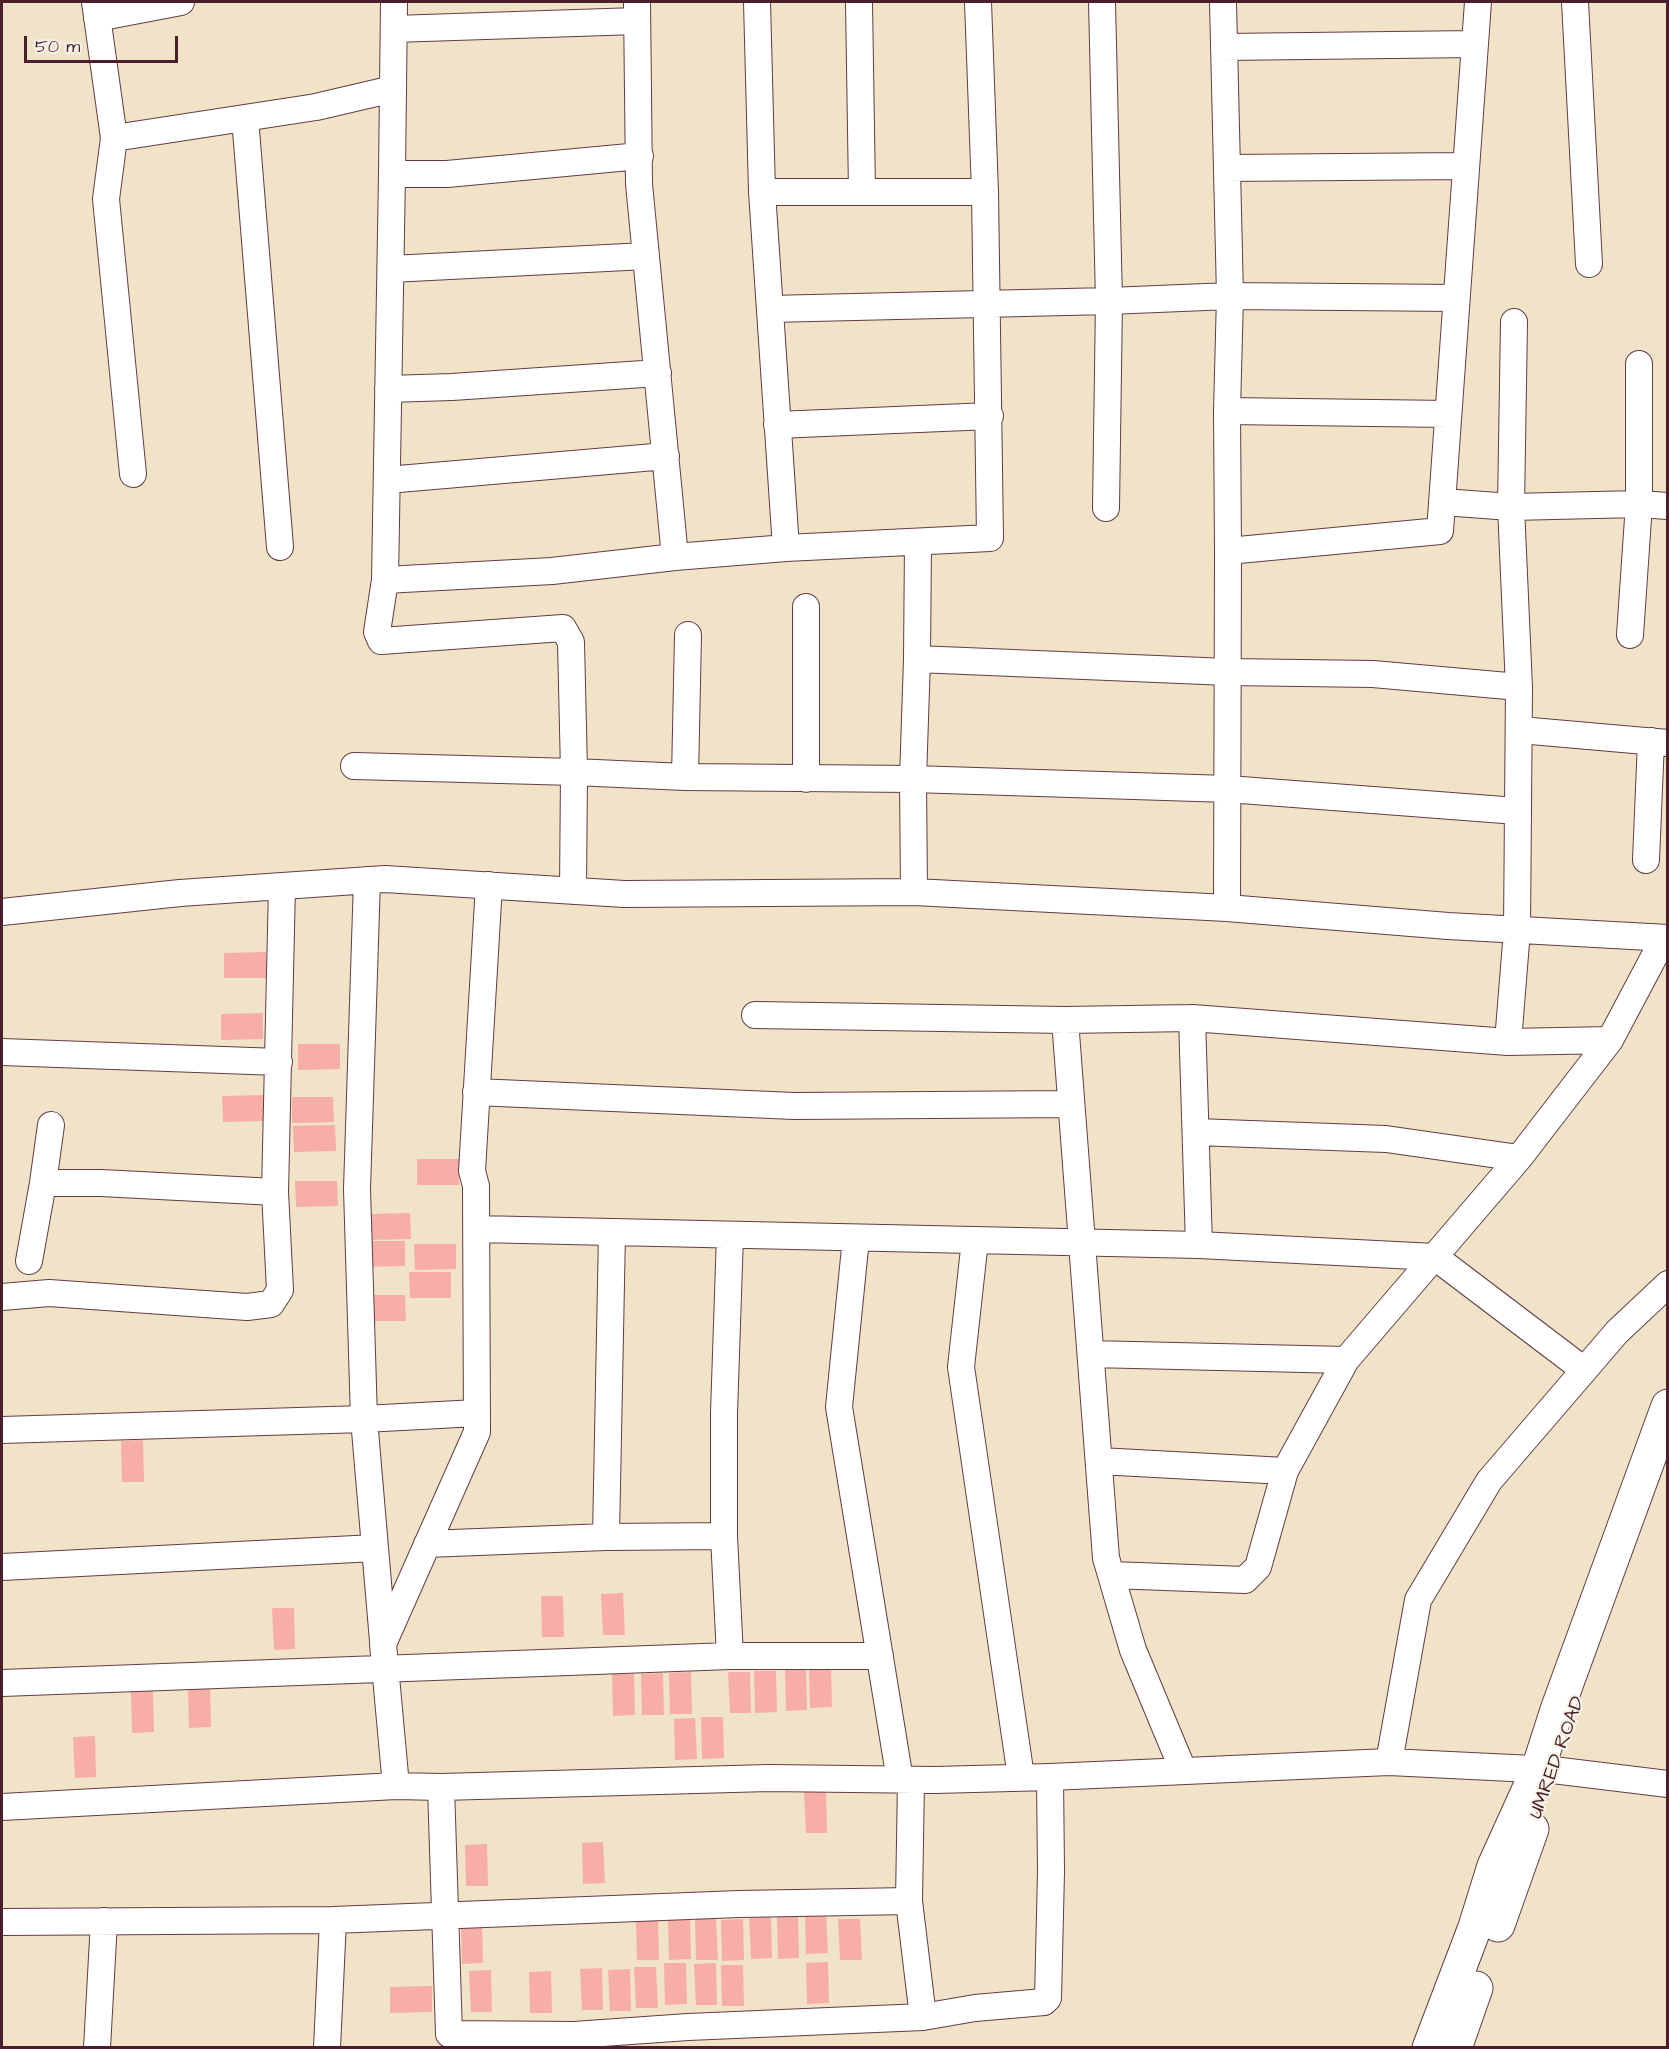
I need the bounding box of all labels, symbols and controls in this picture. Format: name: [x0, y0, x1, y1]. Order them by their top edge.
scale bar: [27, 24, 182, 62]
text: 50 m: [35, 34, 80, 59]
street label: UMRED ROAD: [1525, 1694, 1591, 1822]

